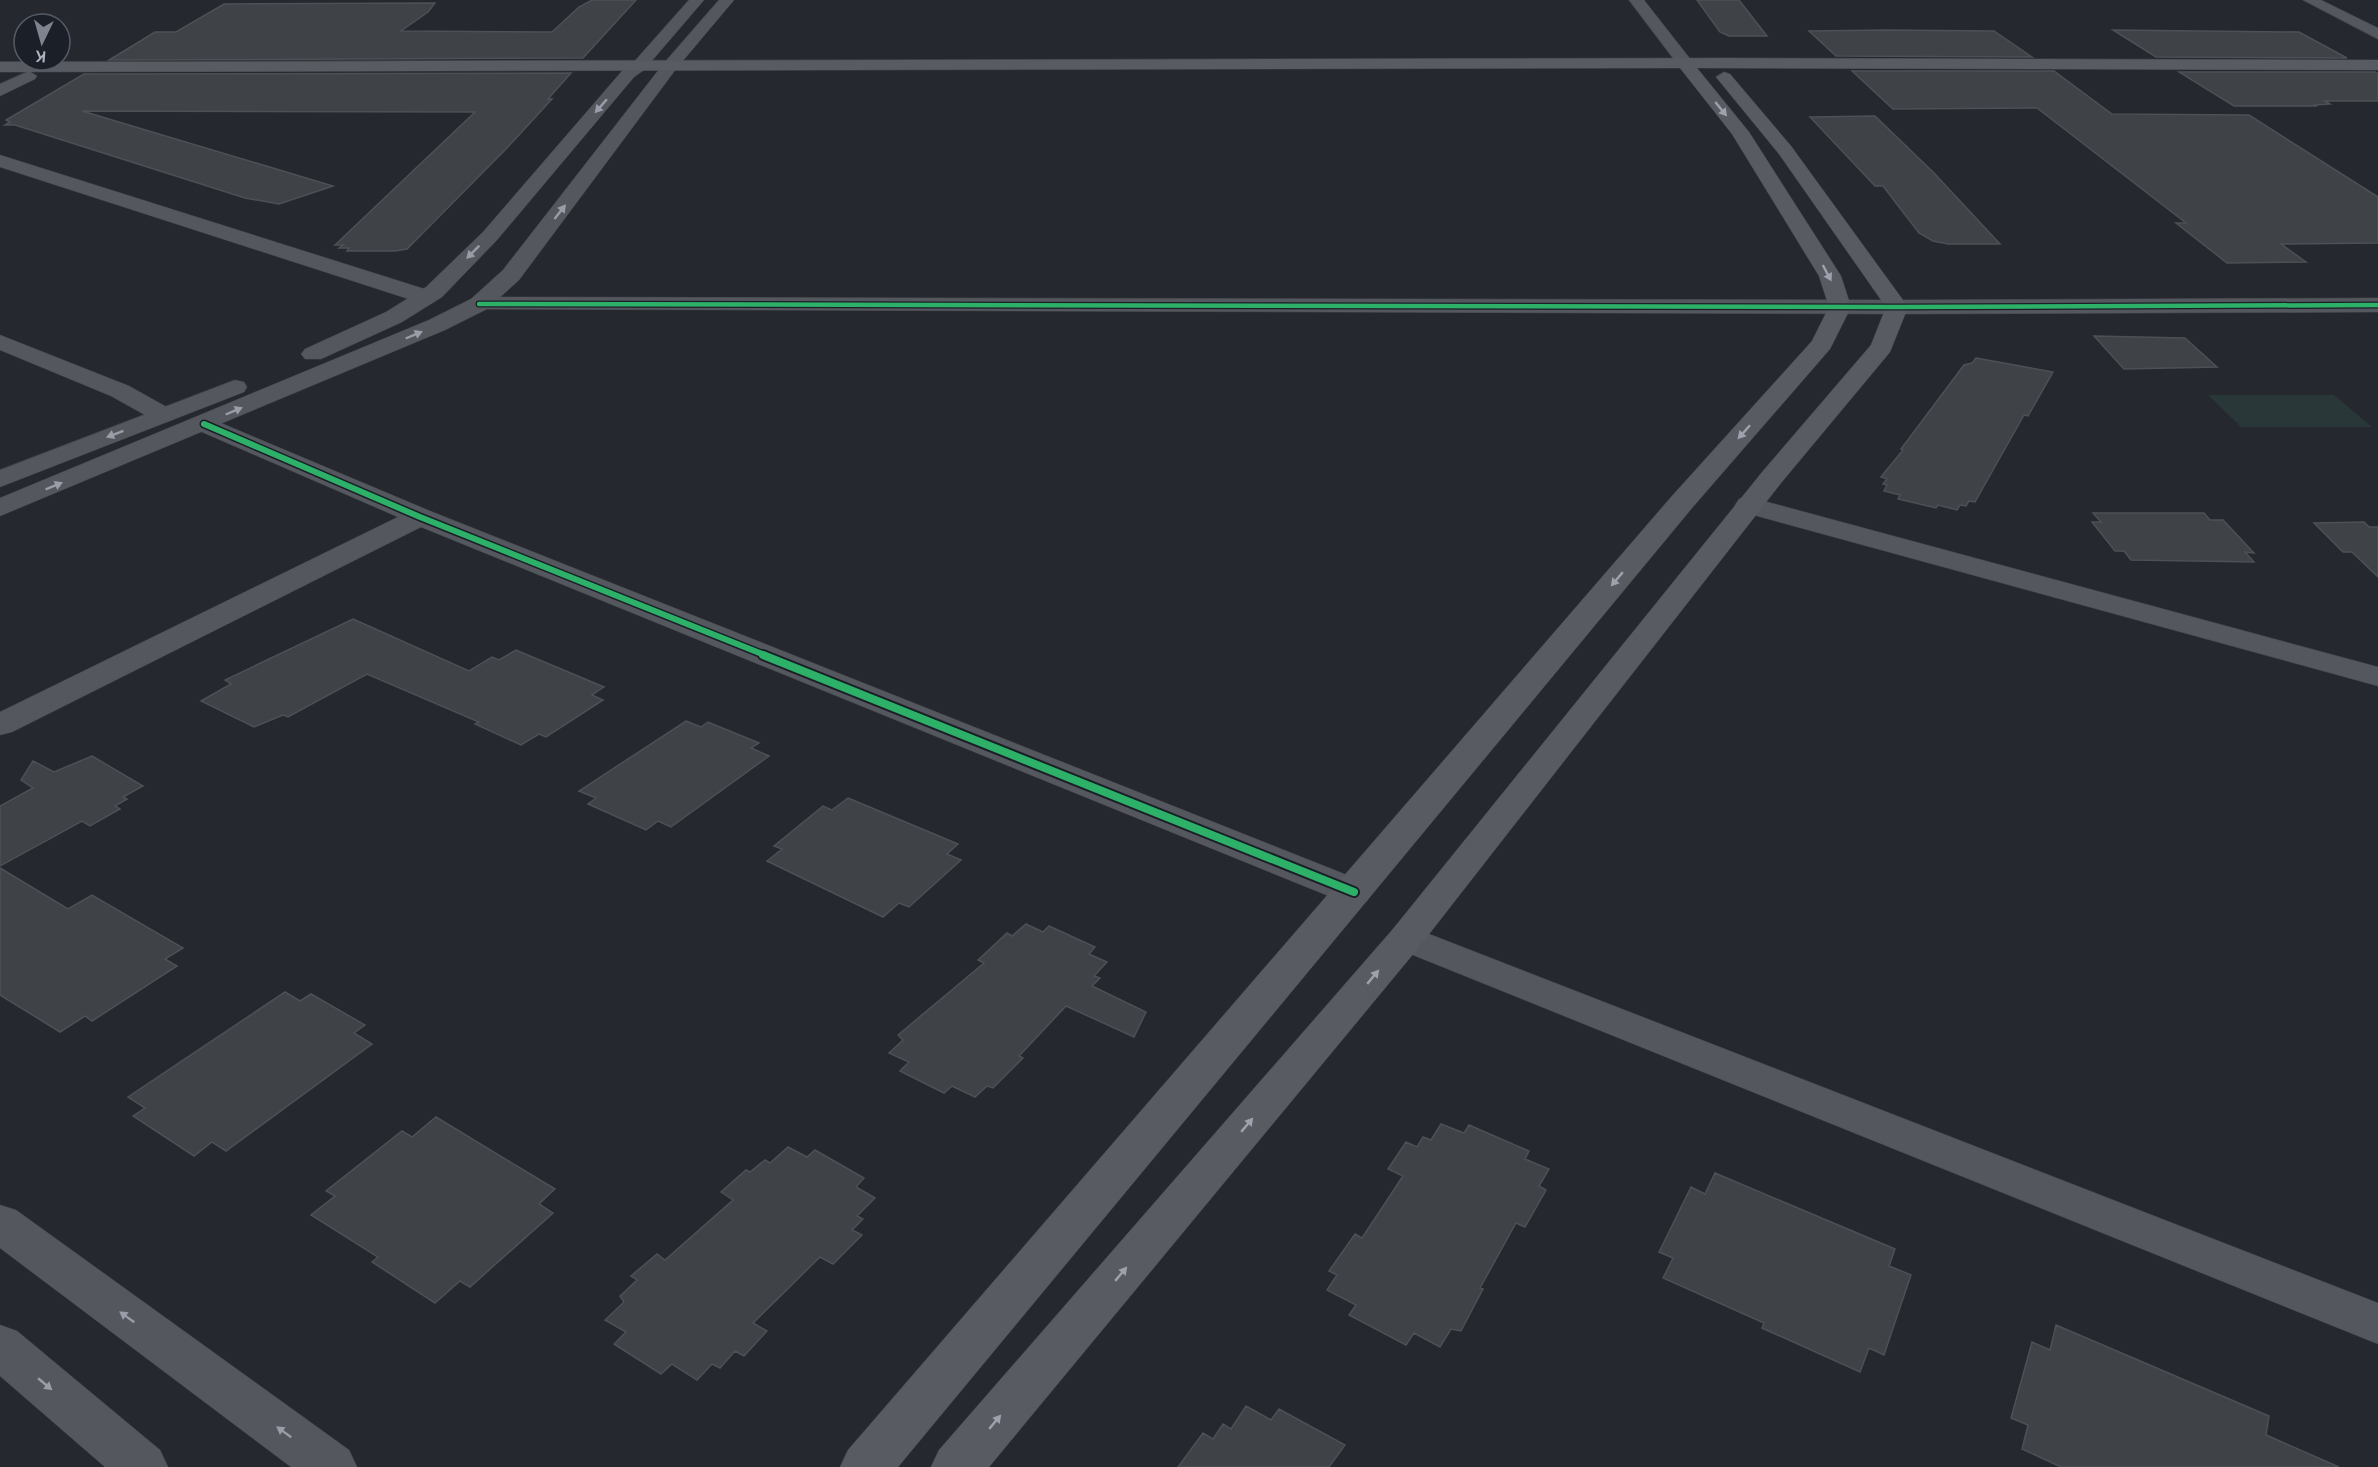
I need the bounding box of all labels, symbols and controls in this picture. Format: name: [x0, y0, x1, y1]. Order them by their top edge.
north arrow: [12, 12, 72, 72]
text: K: [34, 44, 47, 65]
one-way arrow: [595, 98, 608, 114]
one-way arrow: [1714, 101, 1727, 116]
one-way arrow: [553, 204, 566, 220]
one-way arrow: [467, 245, 481, 259]
one-way arrow: [1822, 264, 1831, 281]
one-way arrow: [405, 330, 423, 340]
one-way arrow: [226, 406, 244, 416]
one-way arrow: [1738, 424, 1751, 439]
one-way arrow: [106, 429, 124, 439]
one-way arrow: [45, 481, 63, 490]
one-way arrow: [1611, 571, 1624, 586]
one-way arrow: [1367, 969, 1380, 985]
one-way arrow: [1240, 1118, 1253, 1133]
one-way arrow: [1114, 1267, 1127, 1282]
one-way arrow: [119, 1311, 134, 1323]
one-way arrow: [37, 1377, 53, 1390]
one-way arrow: [988, 1414, 1001, 1430]
one-way arrow: [276, 1427, 291, 1439]

